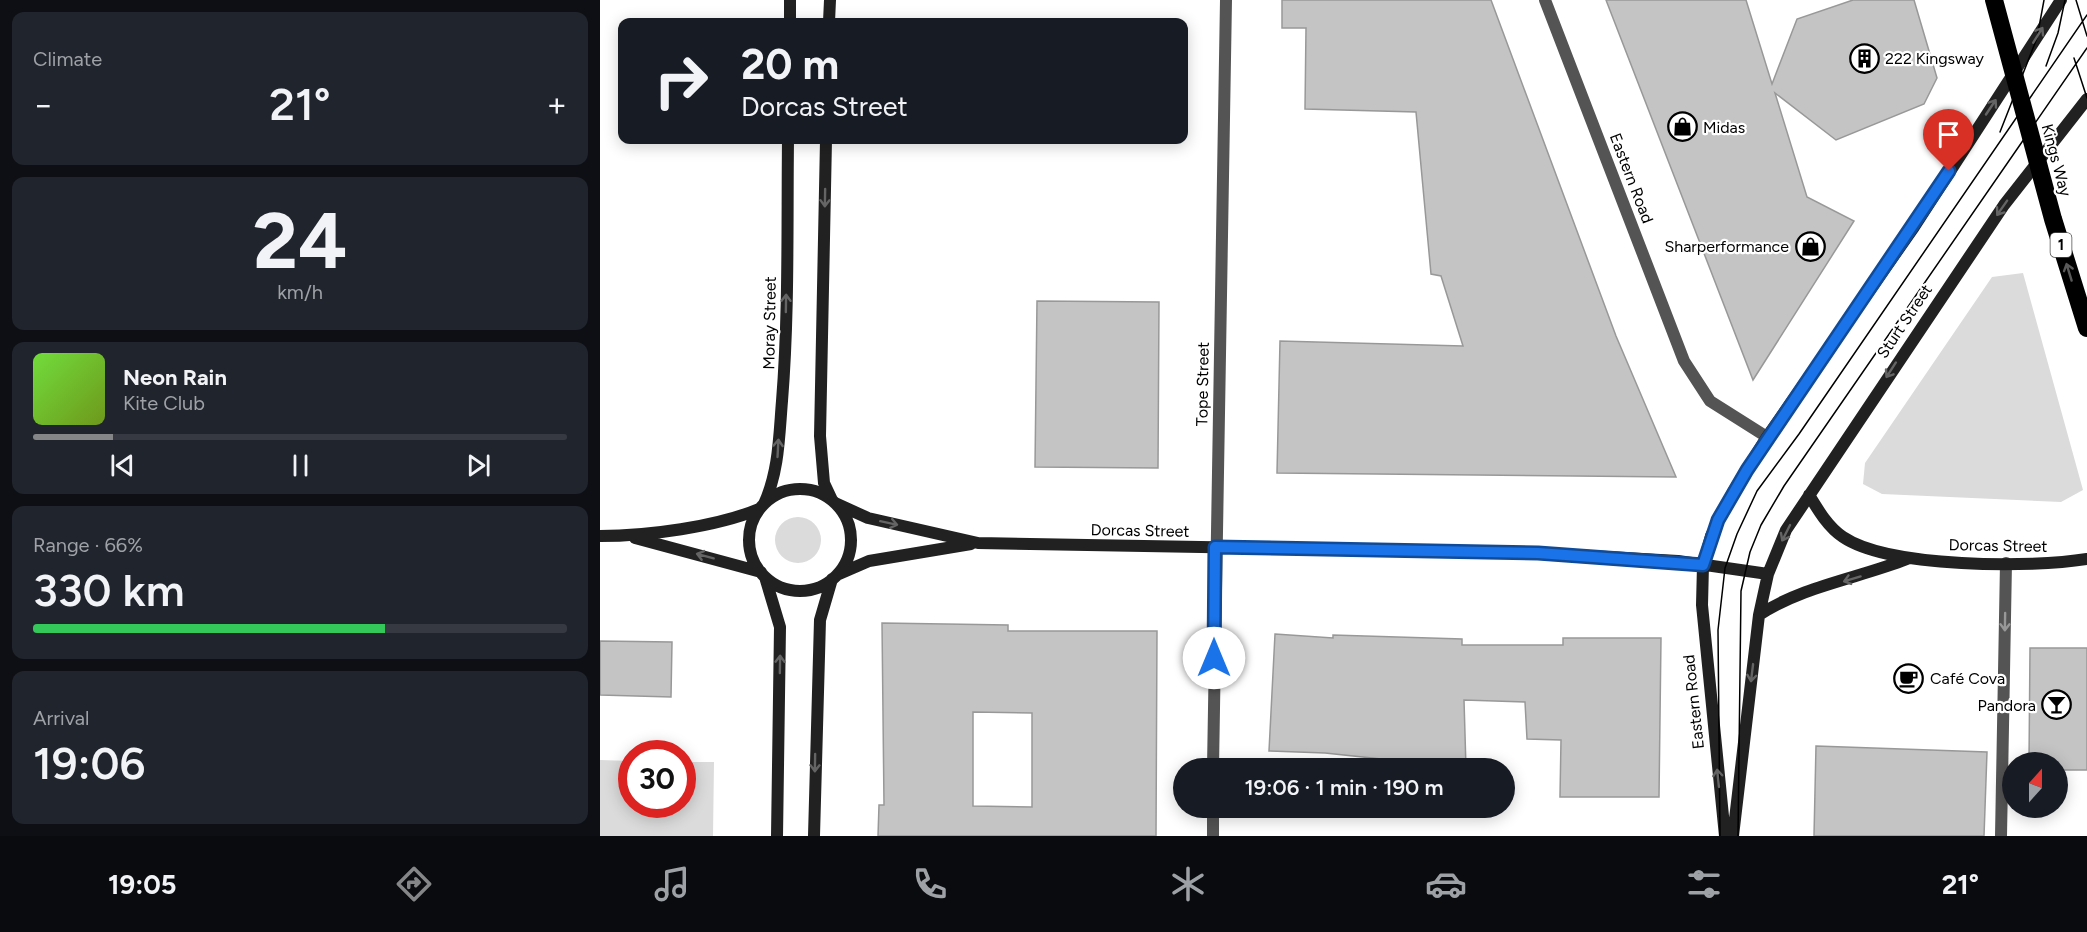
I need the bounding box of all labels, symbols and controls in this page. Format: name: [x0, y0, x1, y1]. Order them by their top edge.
one-way arrow: [2032, 27, 2044, 44]
text: 20 m: [741, 39, 839, 90]
icon: right: [642, 42, 720, 120]
building icon: 222 Kingsway: [1848, 42, 1880, 74]
text: Climate: [33, 47, 102, 71]
place label: 222 Kingsway: [1885, 49, 1984, 68]
text: 21°: [269, 77, 331, 131]
text: −: [33, 85, 54, 124]
text: +: [546, 85, 567, 124]
text: Dorcas Street: [741, 90, 908, 123]
one-way arrow: [1985, 99, 1997, 115]
pin: [1923, 109, 1974, 171]
shop icon: Midas: [1666, 111, 1698, 143]
place label: Midas: [1703, 118, 1745, 137]
icon: arrive: [1932, 118, 1965, 151]
street label: Kings Way: [2038, 122, 2075, 199]
street label: Eastern Road: [1606, 130, 1657, 226]
one-way arrow: [819, 187, 831, 207]
text: 24: [253, 194, 347, 288]
one-way arrow: [1996, 199, 2008, 215]
shop icon: Sharperformance: [1794, 230, 1826, 262]
road number: 1: [2050, 233, 2072, 257]
place label: Sharperformance: [1664, 237, 1789, 256]
one-way arrow: [2063, 263, 2074, 282]
street label: Moray Street: [759, 276, 780, 370]
text: km/h: [277, 280, 323, 304]
street label: Sturt Street: [1873, 281, 1936, 362]
one-way arrow: [780, 293, 792, 313]
street label: Tope Street: [1192, 342, 1213, 426]
one-way arrow: [1885, 361, 1897, 378]
text: Neon Rain: [123, 364, 227, 391]
text: Kite Club: [123, 391, 205, 415]
one-way arrow: [773, 438, 784, 458]
icon: previous: [106, 449, 139, 482]
icon: pause: [284, 449, 317, 482]
icon: next: [462, 449, 495, 482]
one-way arrow: [879, 518, 898, 529]
street label: Dorcas Street: [1090, 520, 1190, 541]
one-way arrow: [1779, 523, 1791, 541]
text: Range · 66%: [33, 533, 143, 557]
street label: Dorcas Street: [1948, 535, 2048, 556]
one-way arrow: [696, 549, 715, 561]
text: 330 km: [33, 563, 185, 617]
one-way arrow: [1843, 574, 1862, 585]
one-way arrow: [1999, 611, 2010, 631]
position arrow: [1182, 626, 1246, 690]
street label: Eastern Road: [1679, 654, 1708, 750]
one-way arrow: [774, 655, 786, 675]
cafe icon: Café Cova: [1893, 662, 1925, 694]
one-way arrow: [1746, 663, 1757, 683]
place label: Café Cova: [1930, 669, 2005, 688]
bar icon: Pandora: [2041, 689, 2073, 721]
place label: Pandora: [1978, 696, 2036, 715]
text: Arrival: [33, 706, 89, 730]
text: 19:06: [33, 736, 145, 790]
speed limit sign: 30: [618, 740, 696, 818]
north arrow: [2002, 752, 2068, 818]
map controls: [2002, 752, 2068, 818]
one-way arrow: [809, 753, 821, 773]
one-way arrow: [1712, 768, 1723, 788]
text: 19:06 · 1 min · 190 m: [1244, 774, 1444, 801]
icon: directions: [393, 863, 435, 905]
icon: music: [651, 863, 693, 905]
icon: phone: [909, 863, 951, 905]
icon: climate: [1167, 863, 1209, 905]
icon: car: [1425, 863, 1467, 905]
icon: filters: [1683, 863, 1725, 905]
text: 19:05: [108, 868, 176, 901]
text: 21°: [1942, 868, 1979, 901]

